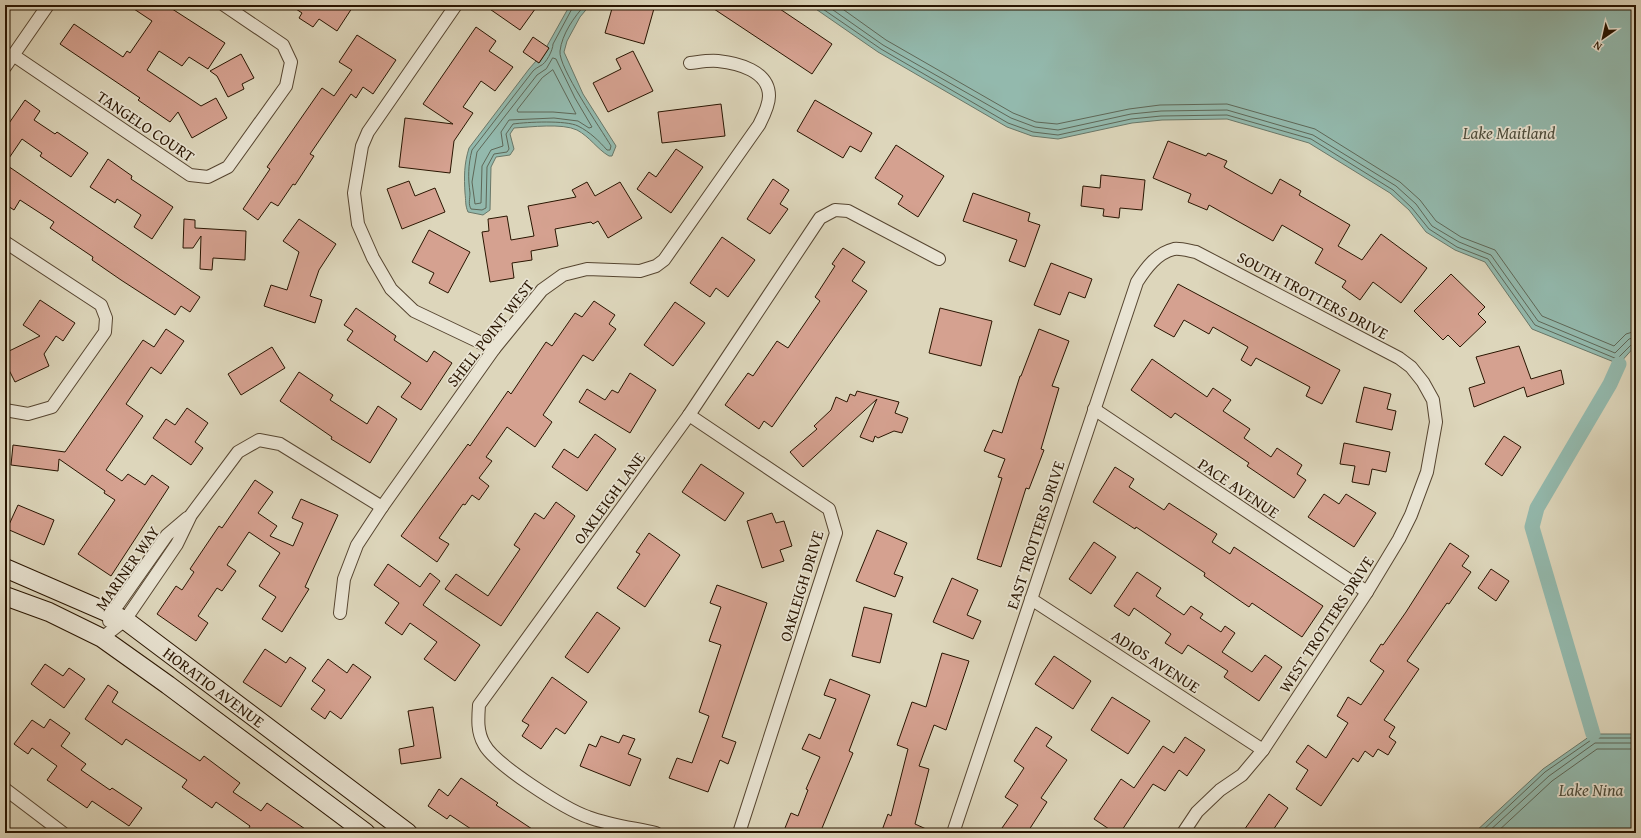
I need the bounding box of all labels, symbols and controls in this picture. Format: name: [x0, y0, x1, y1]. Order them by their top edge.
north arrow: [1583, 18, 1623, 58]
text: N: [1589, 37, 1605, 55]
street label: TANGELO COURT: [92, 84, 200, 168]
water label: Lake Maitland: [1462, 120, 1555, 145]
street label: SOUTH TROTTERS DRIVE: [1233, 245, 1393, 345]
street label: SHELL POINT WEST: [440, 274, 540, 392]
street label: OAKLEIGH LANE: [567, 447, 651, 549]
street label: PACE AVENUE: [1194, 452, 1284, 524]
street label: EAST TROTTERS DRIVE: [1000, 458, 1070, 612]
street label: MARINER WAY: [89, 520, 165, 615]
street label: OAKLEIGH DRIVE: [773, 527, 829, 645]
street label: WEST TROTTERS DRIVE: [1273, 551, 1379, 697]
street label: ADIOS AVENUE: [1107, 623, 1205, 699]
street label: HORATIO AVENUE: [158, 641, 270, 733]
water label: Lake Nina: [1558, 777, 1624, 802]

